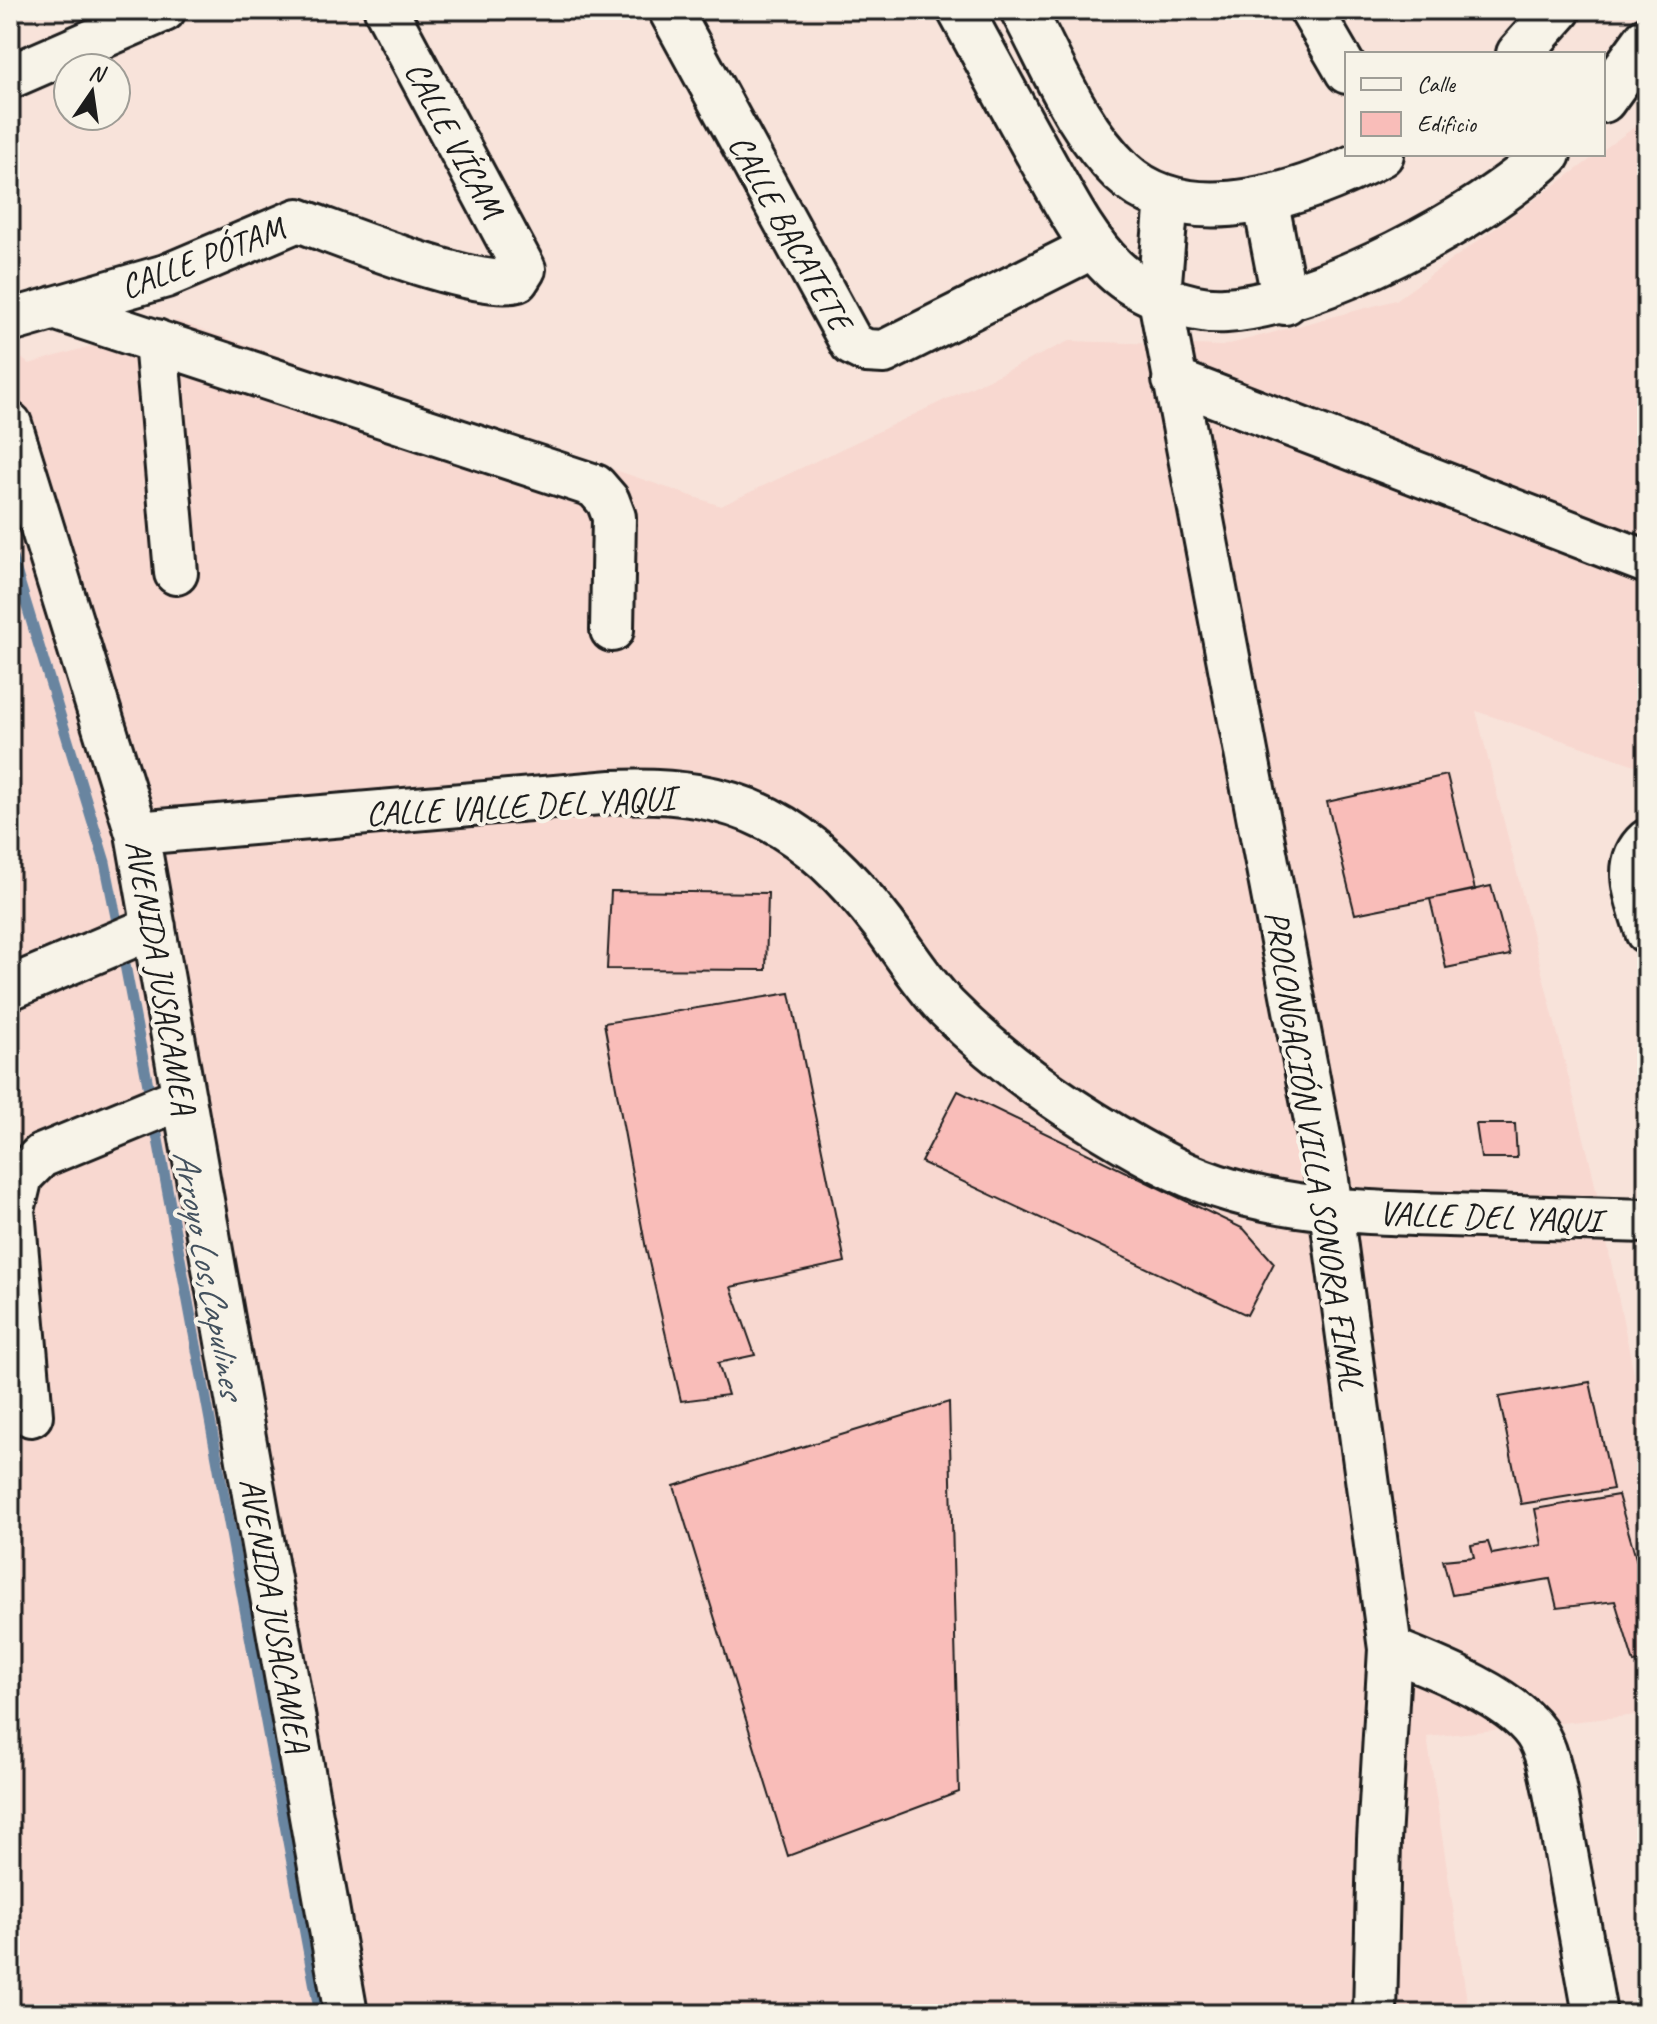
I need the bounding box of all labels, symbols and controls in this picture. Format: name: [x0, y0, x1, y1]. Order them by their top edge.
north arrow: [52, 52, 132, 132]
legend: [1345, 52, 1605, 156]
street label: CALLE VÍCAM: [395, 53, 515, 227]
text: N: [86, 58, 109, 89]
text: Calle: [1417, 69, 1457, 99]
text: Edificio: [1417, 109, 1478, 139]
street label: CALLE BACATETE: [719, 127, 864, 342]
street label: CALLE PÓTAM: [114, 206, 293, 308]
street label: CALLE VALLE DEL YAQUI: [365, 776, 683, 835]
street label: AVENIDA JUSACAMEA: [116, 836, 207, 1119]
street label: PROLONGACIÓN VILLA SONORA FINAL: [1255, 907, 1374, 1394]
water label: Arroyo Los,Capulines: [163, 1146, 257, 1407]
street label: VALLE DEL YAQUI: [1378, 1191, 1608, 1242]
street label: AVENIDA JUSACAMEA: [230, 1474, 321, 1757]

